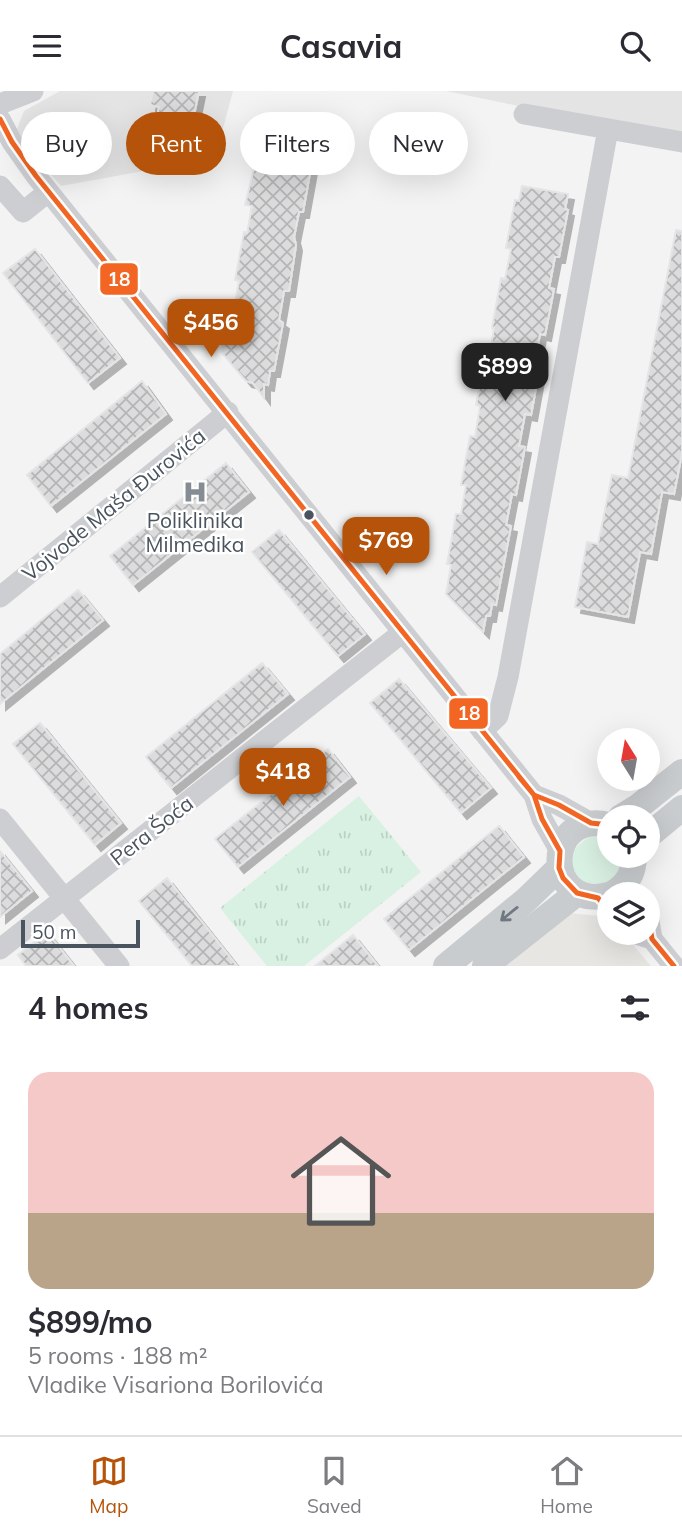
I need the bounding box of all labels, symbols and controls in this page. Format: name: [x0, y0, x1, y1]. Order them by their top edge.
text: Casavia: [280, 26, 402, 66]
icon: menu: [28, 27, 66, 65]
icon: search: [616, 27, 654, 65]
chip: Buy: [21, 112, 112, 175]
chip: Rent: [126, 112, 226, 175]
chip: Filters: [240, 112, 355, 175]
chip: New: [369, 112, 468, 175]
line badge: 18: [99, 262, 139, 296]
text: 18: [108, 267, 130, 291]
pin: $456: [170, 299, 252, 359]
text: $456: [183, 307, 239, 336]
pin: $899: [464, 343, 546, 403]
text: $899: [477, 351, 533, 380]
street label: Vojvode Maša Đurovića: [17, 422, 210, 586]
hospital icon: Poliklinika Milmedika: [181, 478, 209, 506]
place label: Poliklinika Milmedika: [146, 507, 244, 557]
unlabelled marker: [302, 508, 316, 522]
pin: $769: [345, 517, 427, 577]
text: $769: [358, 525, 414, 554]
line badge: 18: [448, 697, 489, 730]
text: 18: [458, 701, 480, 725]
north arrow: [597, 728, 660, 791]
map controls: [597, 728, 660, 945]
pin: $418: [242, 749, 324, 808]
text: $418: [255, 756, 311, 785]
street label: Pera Šoća: [105, 790, 198, 871]
button: locate: [597, 805, 660, 868]
button: layers: [597, 882, 660, 945]
one-way arrow: [500, 907, 518, 922]
scale bar: [21, 917, 140, 949]
text: 50 m: [32, 920, 76, 944]
text: 4 homes: [28, 989, 149, 1027]
icon: filters: [616, 989, 654, 1027]
icon: home: [278, 1118, 404, 1244]
text: $899/mo: [28, 1303, 152, 1341]
text: 5 rooms · 188 m²: [28, 1341, 208, 1370]
text: Vladike Visariona Borilovića: [28, 1370, 323, 1399]
tab: Map: [89, 1452, 128, 1518]
tab: Saved: [307, 1452, 362, 1518]
tab: Home: [540, 1452, 593, 1518]

